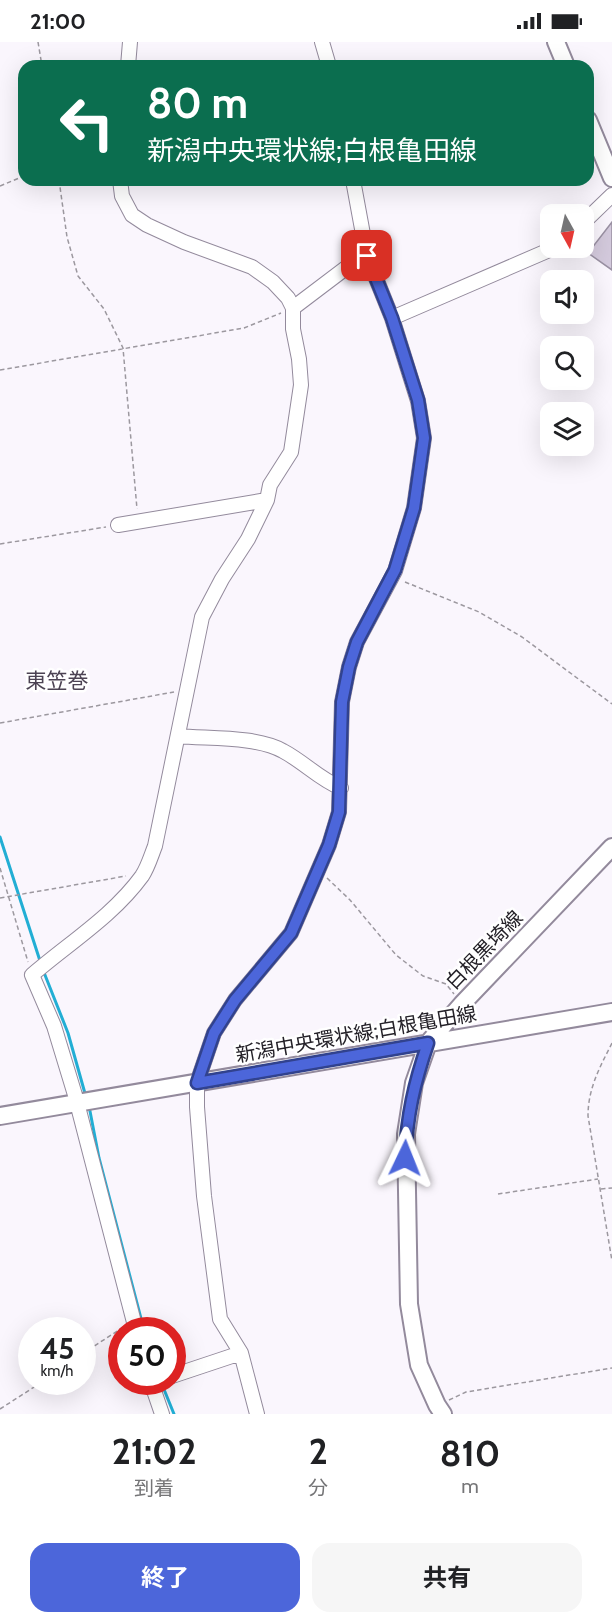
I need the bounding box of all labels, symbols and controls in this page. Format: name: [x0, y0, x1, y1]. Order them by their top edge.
text: 21:00: [30, 8, 86, 35]
text: 80 m: [147, 77, 248, 129]
icon: left: [48, 84, 126, 162]
text: 新潟中央環状線;白根亀田線: [147, 134, 477, 167]
north arrow: [540, 204, 594, 258]
map controls: [540, 204, 594, 456]
pin: [341, 230, 392, 281]
icon: arrive: [350, 239, 383, 272]
button: sound: [540, 270, 594, 324]
button: search: [540, 336, 594, 390]
button: layers: [540, 402, 594, 456]
district label: 東笠巻: [26, 668, 89, 693]
street label: 白根黒埼線: [441, 906, 527, 994]
street label: 新潟中央環状線;白根亀田線: [234, 1001, 478, 1067]
position arrow: [373, 1126, 437, 1190]
speed limit sign: 50: [108, 1317, 186, 1395]
text: 45: [40, 1330, 74, 1367]
text: km/h: [41, 1362, 73, 1380]
text: 21:02: [112, 1429, 196, 1473]
text: 2: [309, 1429, 328, 1473]
text: 810: [440, 1431, 500, 1475]
text: m: [461, 1474, 479, 1498]
text: 到着: [134, 1476, 174, 1500]
text: 分: [308, 1476, 328, 1500]
button: 終了: [30, 1543, 300, 1612]
button: 共有: [312, 1543, 582, 1612]

